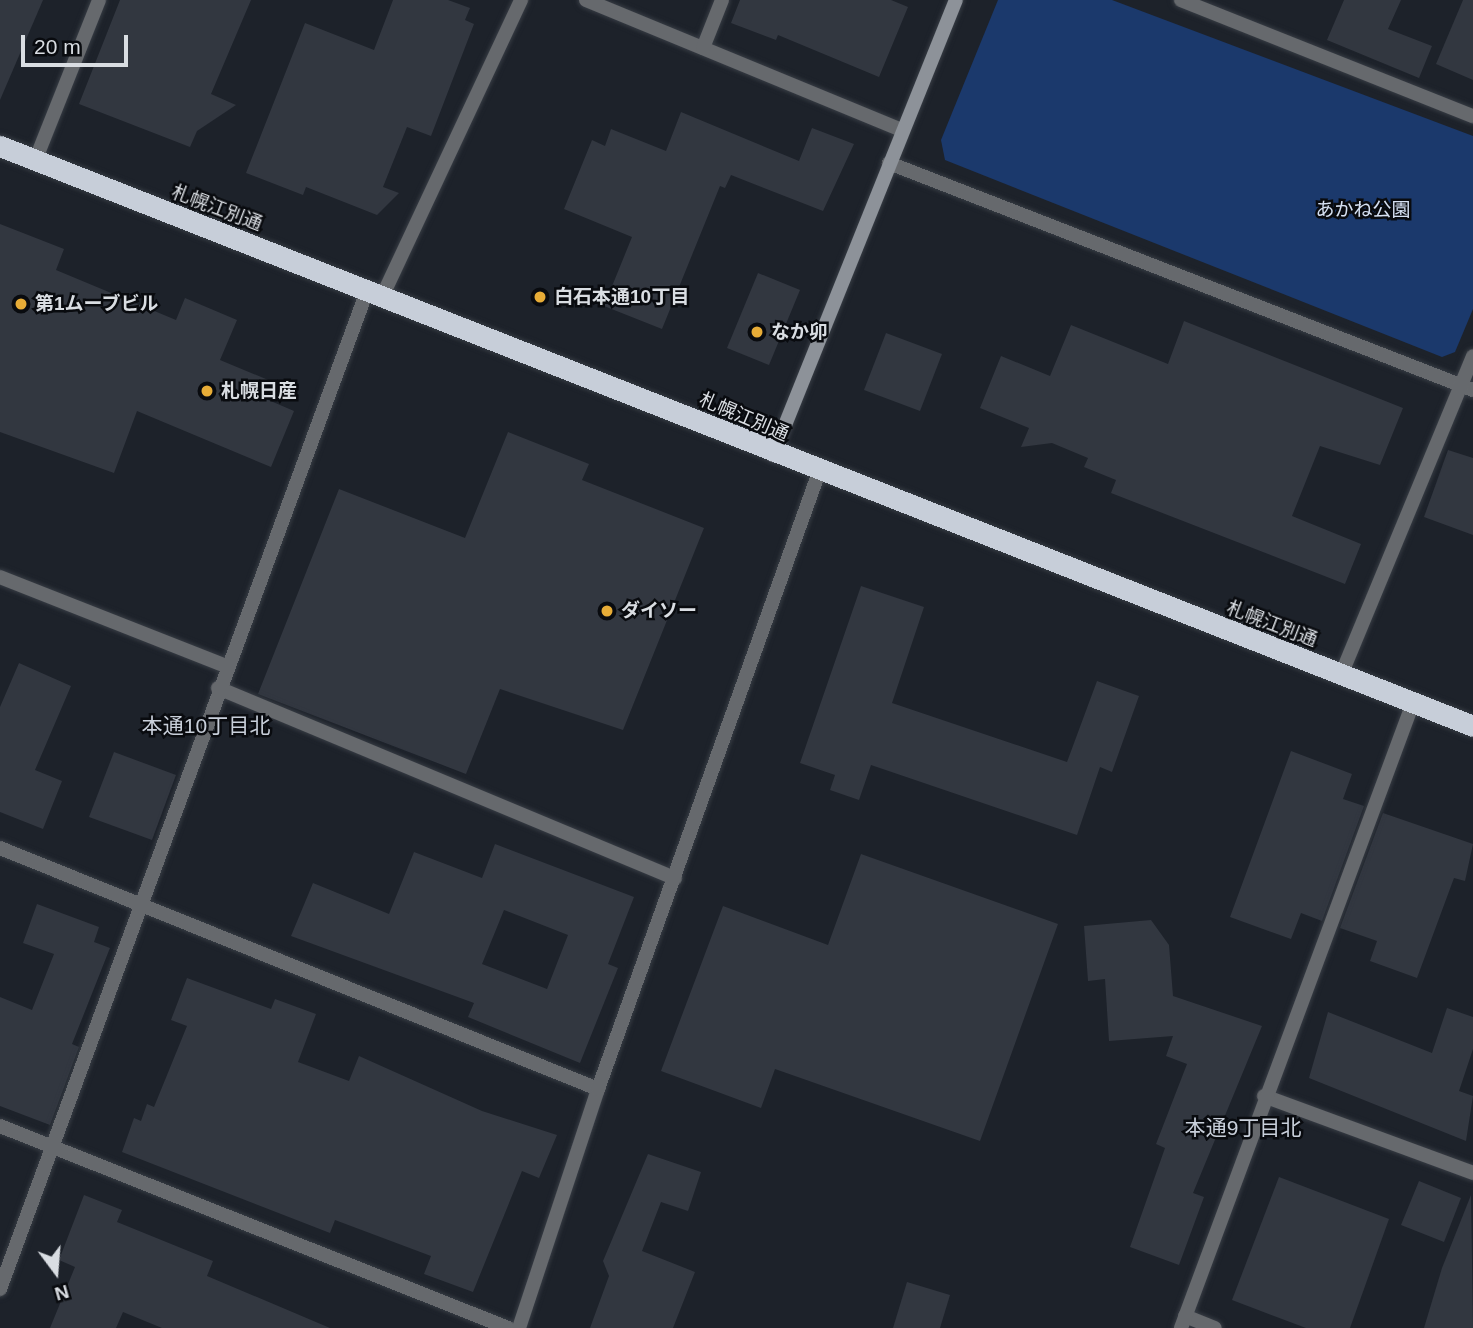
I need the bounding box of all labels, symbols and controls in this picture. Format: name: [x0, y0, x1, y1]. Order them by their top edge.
scale bar: [24, 21, 131, 65]
text: 20 m: [34, 35, 81, 58]
street label: 札幌江別通: [169, 180, 265, 236]
park label: あかね公園: [1316, 199, 1410, 221]
place label: 白石本通10丁目: [554, 286, 689, 308]
marker: 白石本通10丁目: [532, 289, 548, 305]
place label: 第1ムーブビル: [35, 293, 160, 315]
marker: 第1ムーブビル: [13, 296, 29, 312]
place label: なか卯: [771, 321, 828, 343]
marker: なか卯: [749, 324, 765, 340]
place label: 札幌日産: [221, 380, 297, 402]
marker: 札幌日産: [199, 383, 215, 399]
street label: 札幌江別通: [696, 388, 792, 446]
street label: 札幌江別通: [1224, 596, 1320, 652]
place label: ダイソー: [621, 600, 697, 622]
marker: ダイソー: [599, 603, 615, 619]
district label: 本通10丁目北: [142, 713, 270, 739]
district label: 本通9丁目北: [1185, 1115, 1301, 1141]
north arrow: [21, 1237, 91, 1307]
text: N: [52, 1281, 71, 1305]

